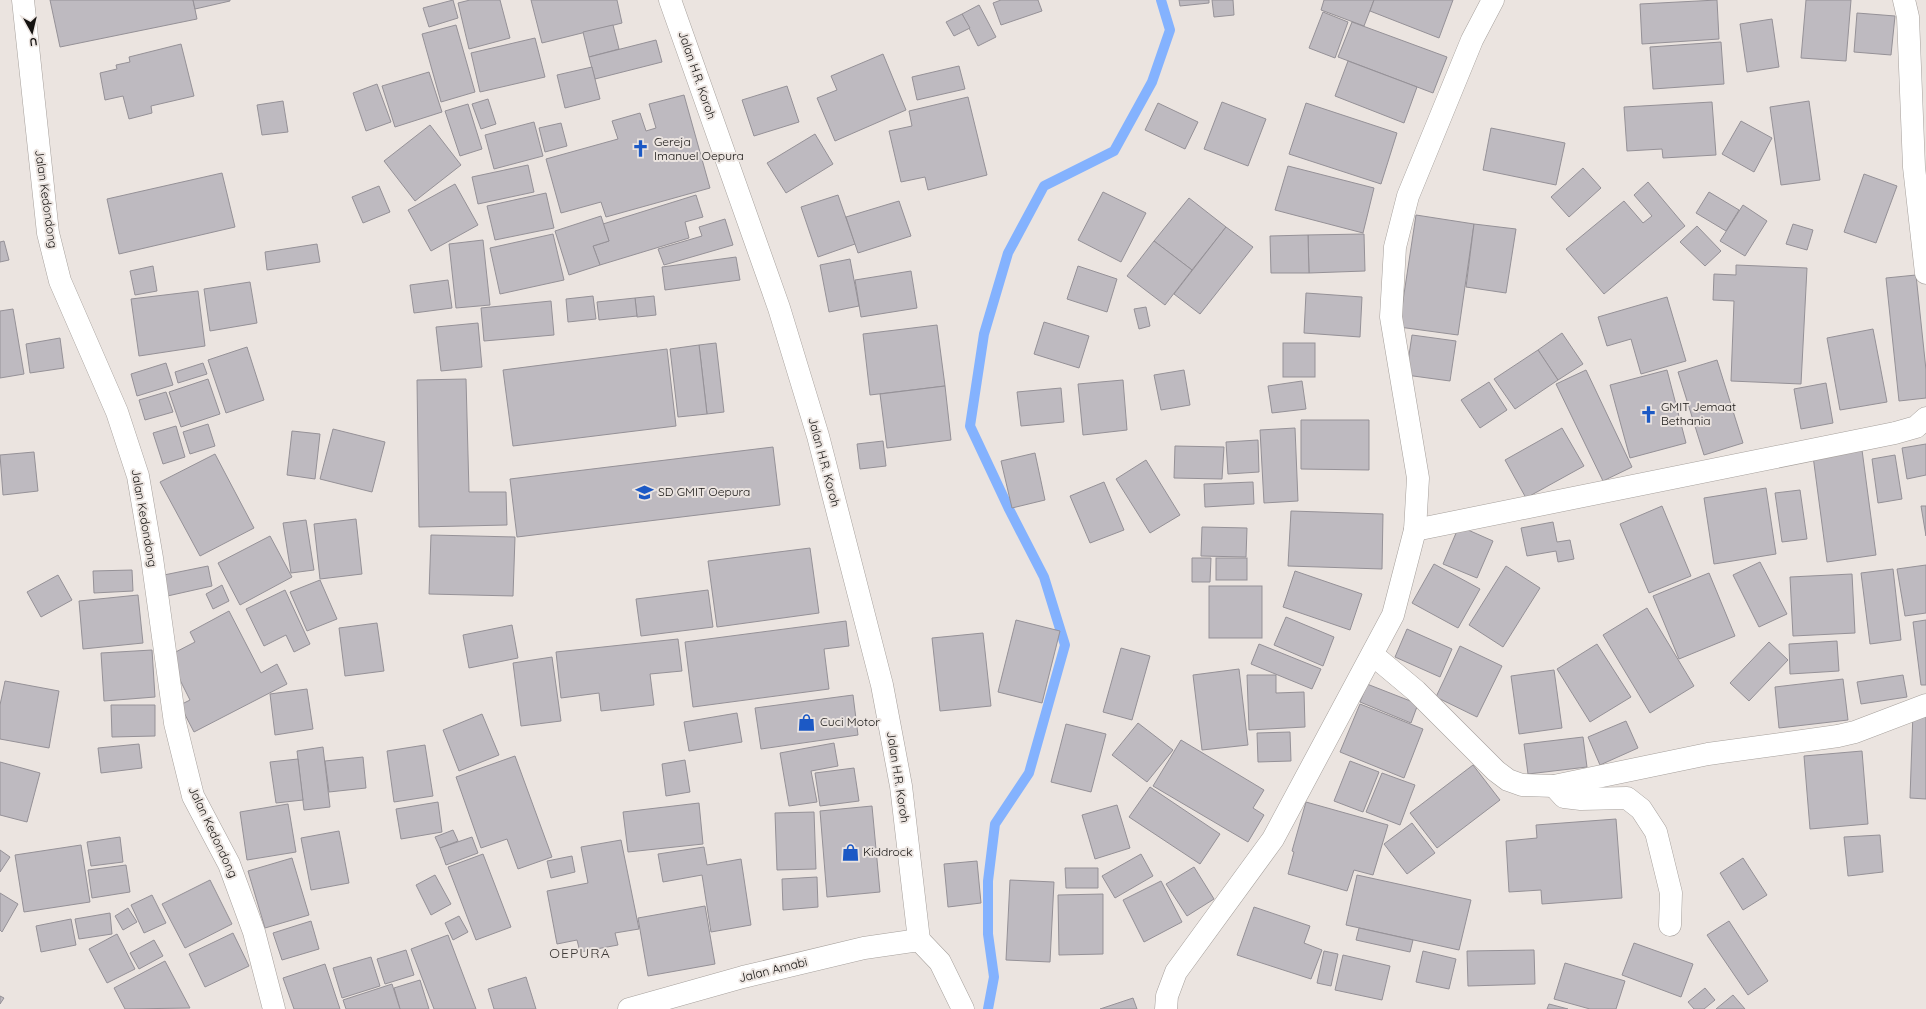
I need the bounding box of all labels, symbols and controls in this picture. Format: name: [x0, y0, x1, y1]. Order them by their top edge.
north arrow: [12, 12, 52, 52]
street label: Jalan H.R. Koroh: [675, 29, 720, 121]
text: U: [29, 34, 38, 49]
place label: Gereja Imanuel Oepura: [654, 134, 744, 163]
church icon: Gereja Imanuel Oepura: [631, 139, 651, 159]
street label: Jalan Kedondong: [32, 149, 61, 249]
place label: GMIT Jemaat Bethania: [1661, 399, 1736, 428]
church icon: GMIT Jemaat Bethania: [1638, 404, 1658, 424]
street label: Jalan H.R. Koroh: [805, 415, 844, 508]
street label: Jalan Kedondong: [128, 468, 161, 568]
school or university icon: SD GMIT Oepura: [635, 482, 655, 502]
place label: SD GMIT Oepura: [658, 484, 750, 499]
shop icon: Cuci Motor: [797, 712, 817, 732]
place label: Cuci Motor: [820, 714, 880, 729]
street label: Jalan H.R. Koroh: [884, 730, 913, 824]
street label: Jalan Kedondong: [186, 784, 241, 880]
shop icon: Kiddrock: [840, 842, 860, 862]
place label: Kiddrock: [863, 844, 912, 859]
district label: OEPURA: [549, 944, 611, 962]
street label: Jalan Amabi: [737, 954, 809, 985]

